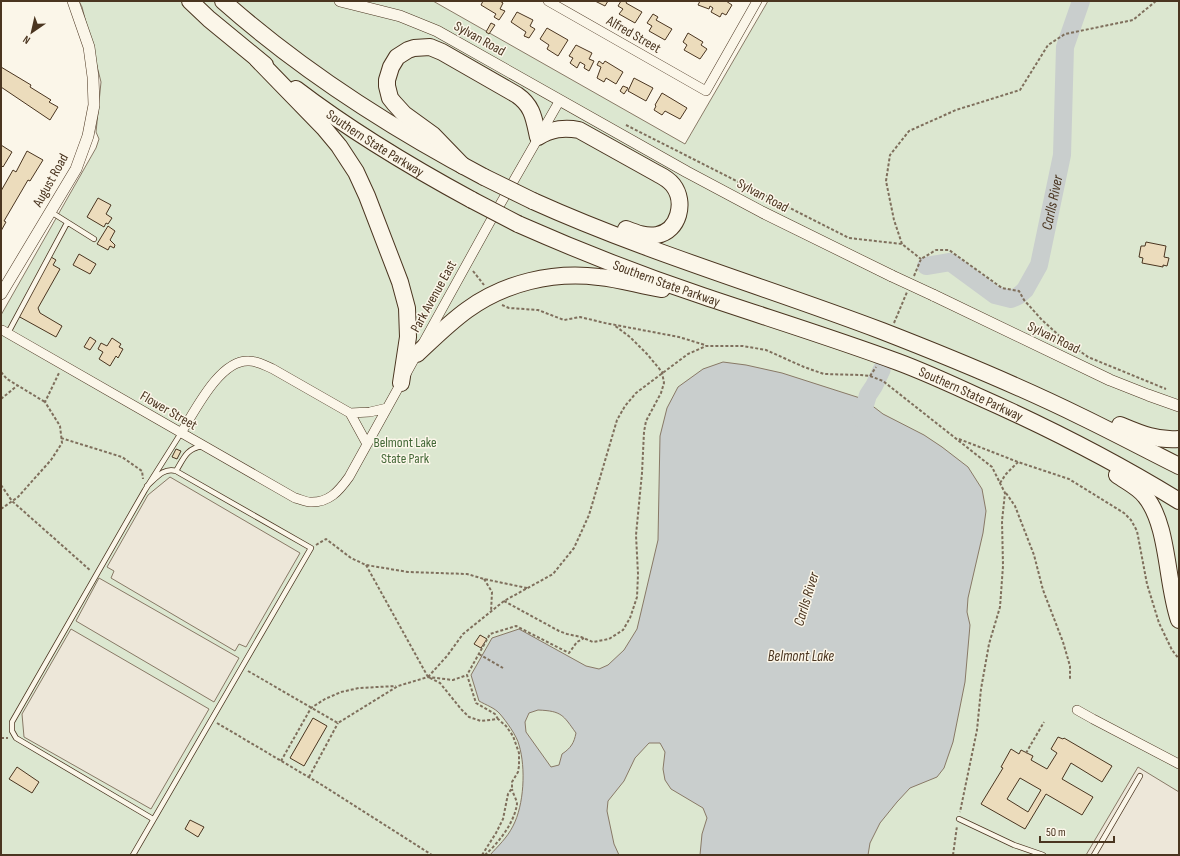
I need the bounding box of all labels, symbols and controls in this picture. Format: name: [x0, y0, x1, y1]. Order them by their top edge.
north arrow: [12, 12, 52, 52]
street label: Alfred Street: [603, 12, 664, 57]
street label: Sylvan Road: [451, 17, 509, 60]
text: N: [21, 33, 33, 47]
street label: Southern State Parkway: [323, 106, 428, 181]
street label: August Road: [28, 151, 72, 211]
water label: Carlls River: [1038, 173, 1068, 232]
street label: Sylvan Road: [734, 175, 792, 216]
street label: Southern State Parkway: [611, 256, 723, 310]
street label: Park Avenue East: [407, 257, 460, 335]
street label: Sylvan Road: [1025, 318, 1083, 357]
street label: Southern State Parkway: [916, 363, 1026, 425]
street label: Flower Street: [137, 387, 200, 434]
park label: Belmont Lake State Park: [373, 434, 437, 467]
water label: Carlls River: [789, 569, 824, 628]
water label: Belmont Lake: [768, 647, 834, 666]
scale bar: [1040, 818, 1114, 844]
text: 50 m: [1046, 825, 1066, 840]

